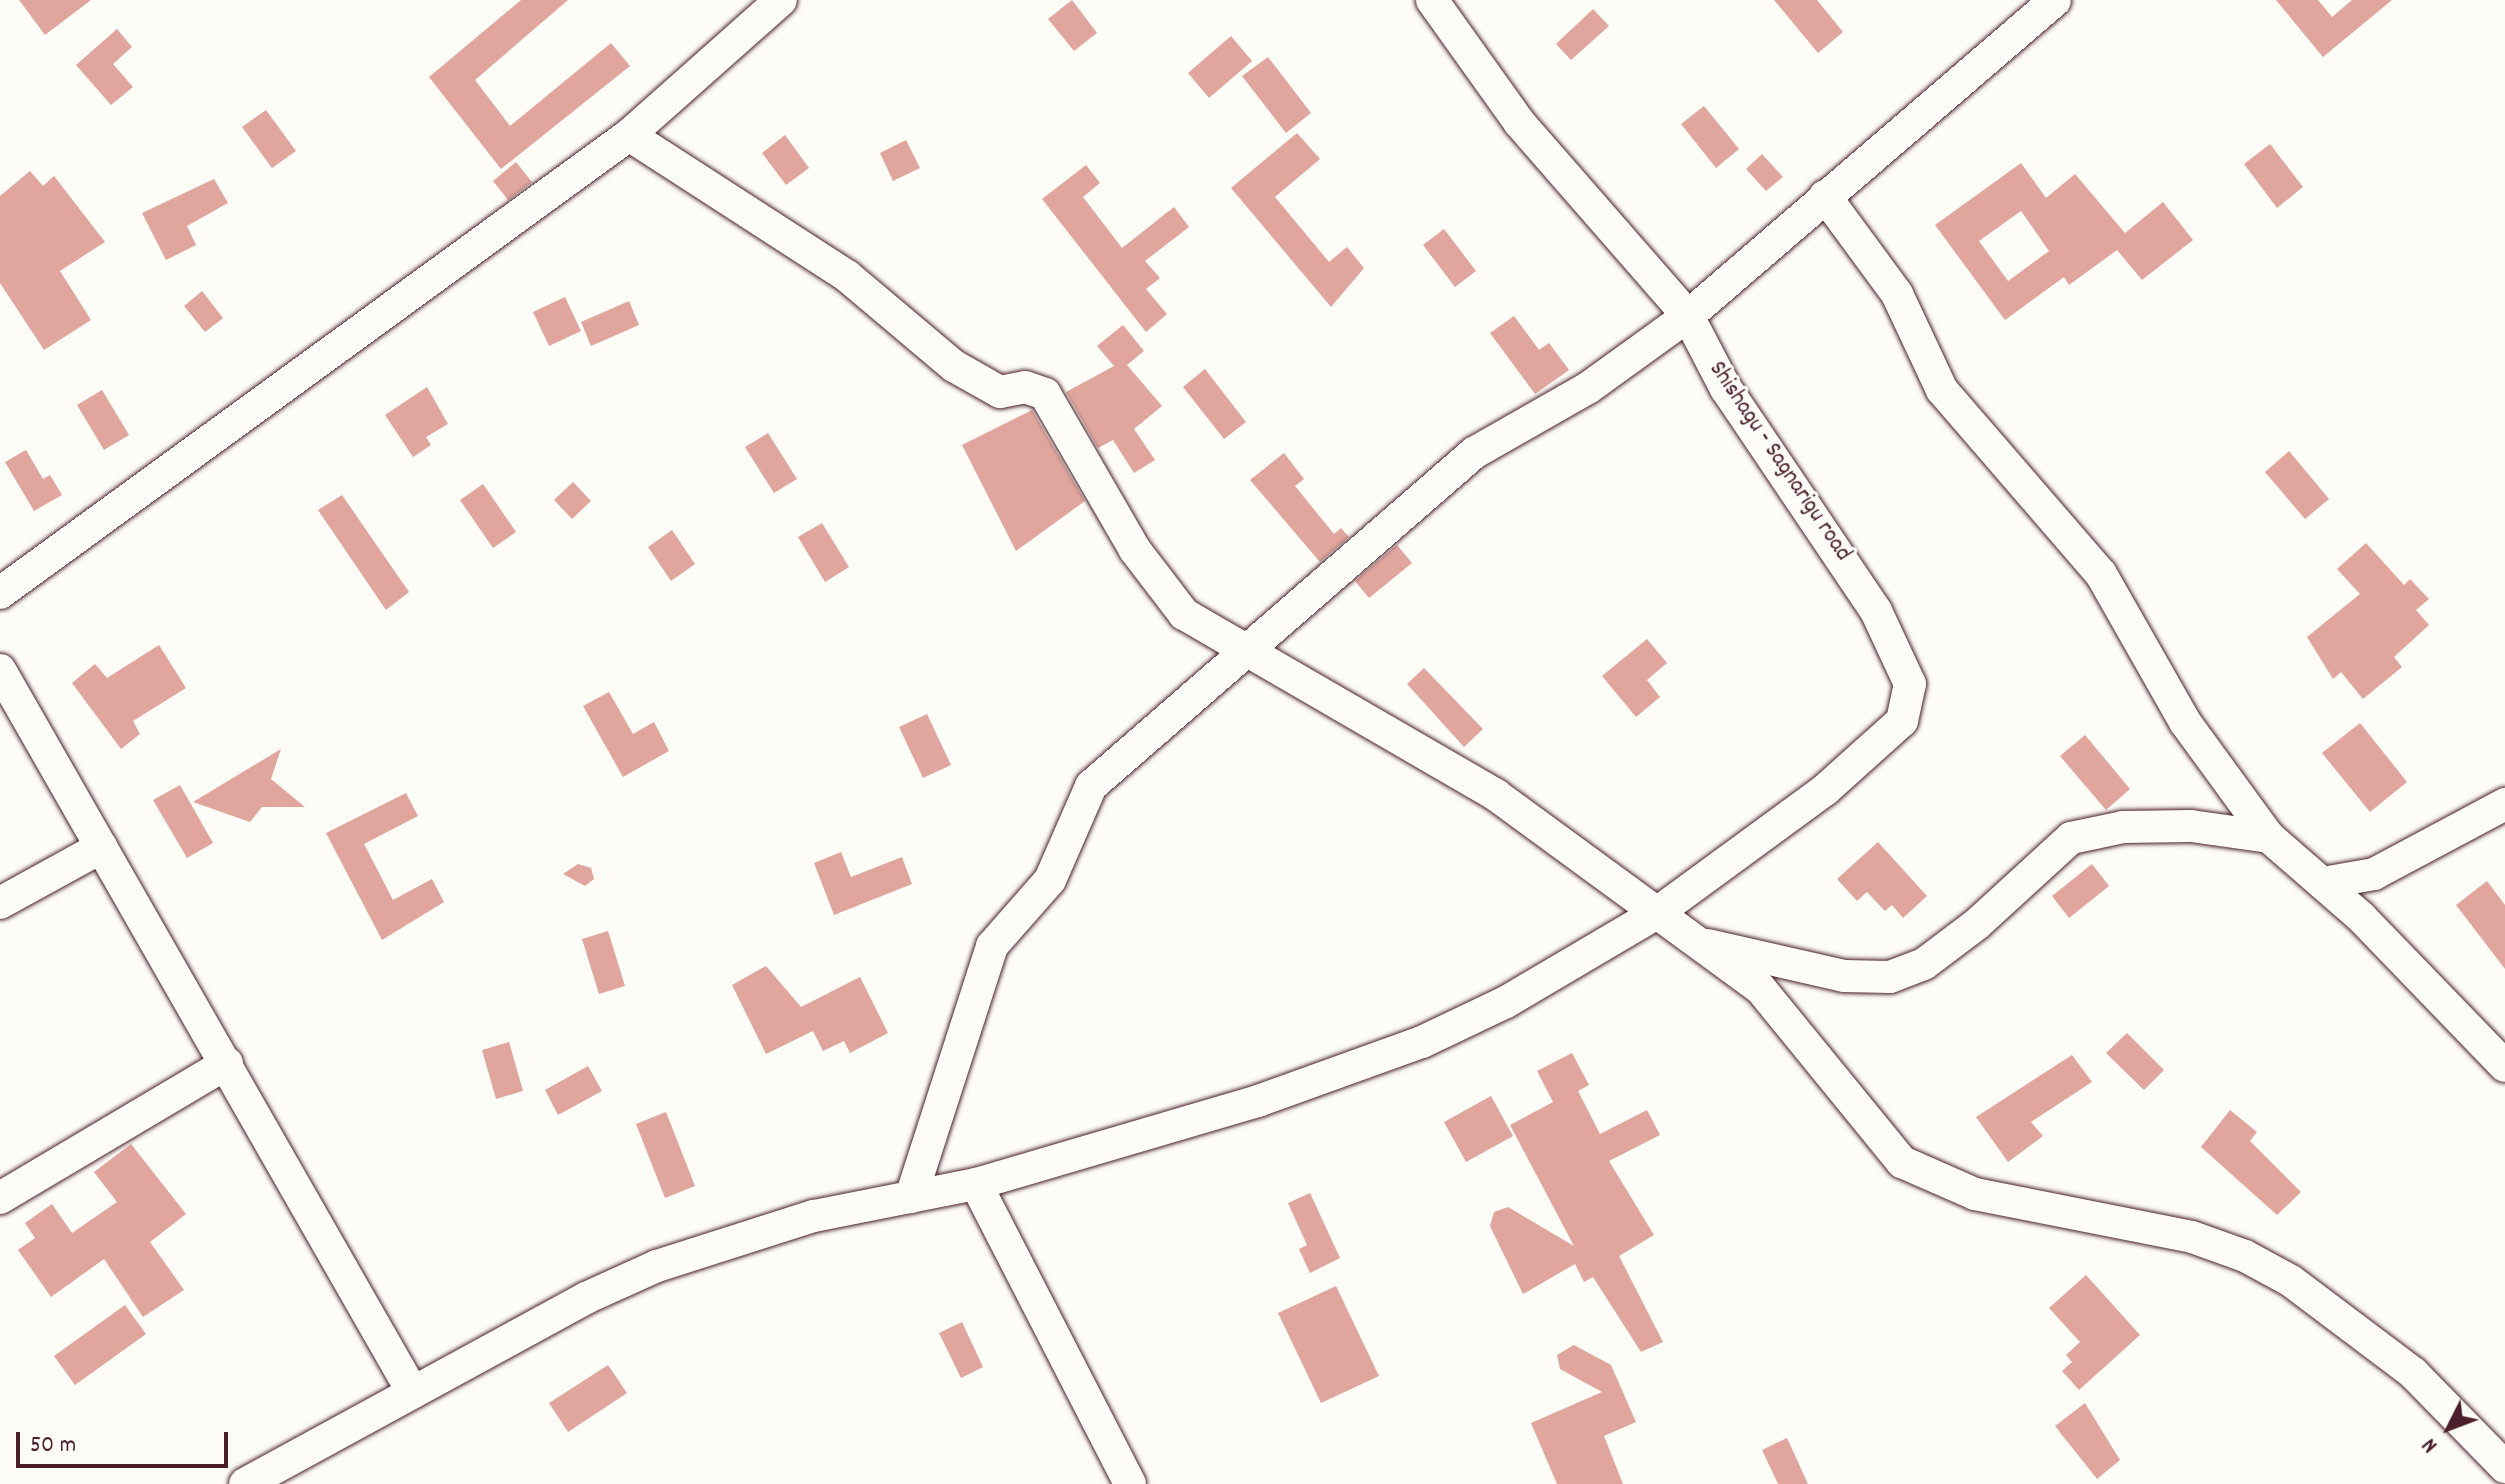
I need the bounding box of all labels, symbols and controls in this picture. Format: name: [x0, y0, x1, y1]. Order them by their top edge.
street label: Shishagu - Sagnarigu road: [1701, 357, 1857, 567]
north arrow: [2409, 1388, 2489, 1468]
scale bar: [20, 1416, 232, 1466]
text: 50 m: [30, 1429, 76, 1463]
text: N: [2416, 1430, 2446, 1459]

